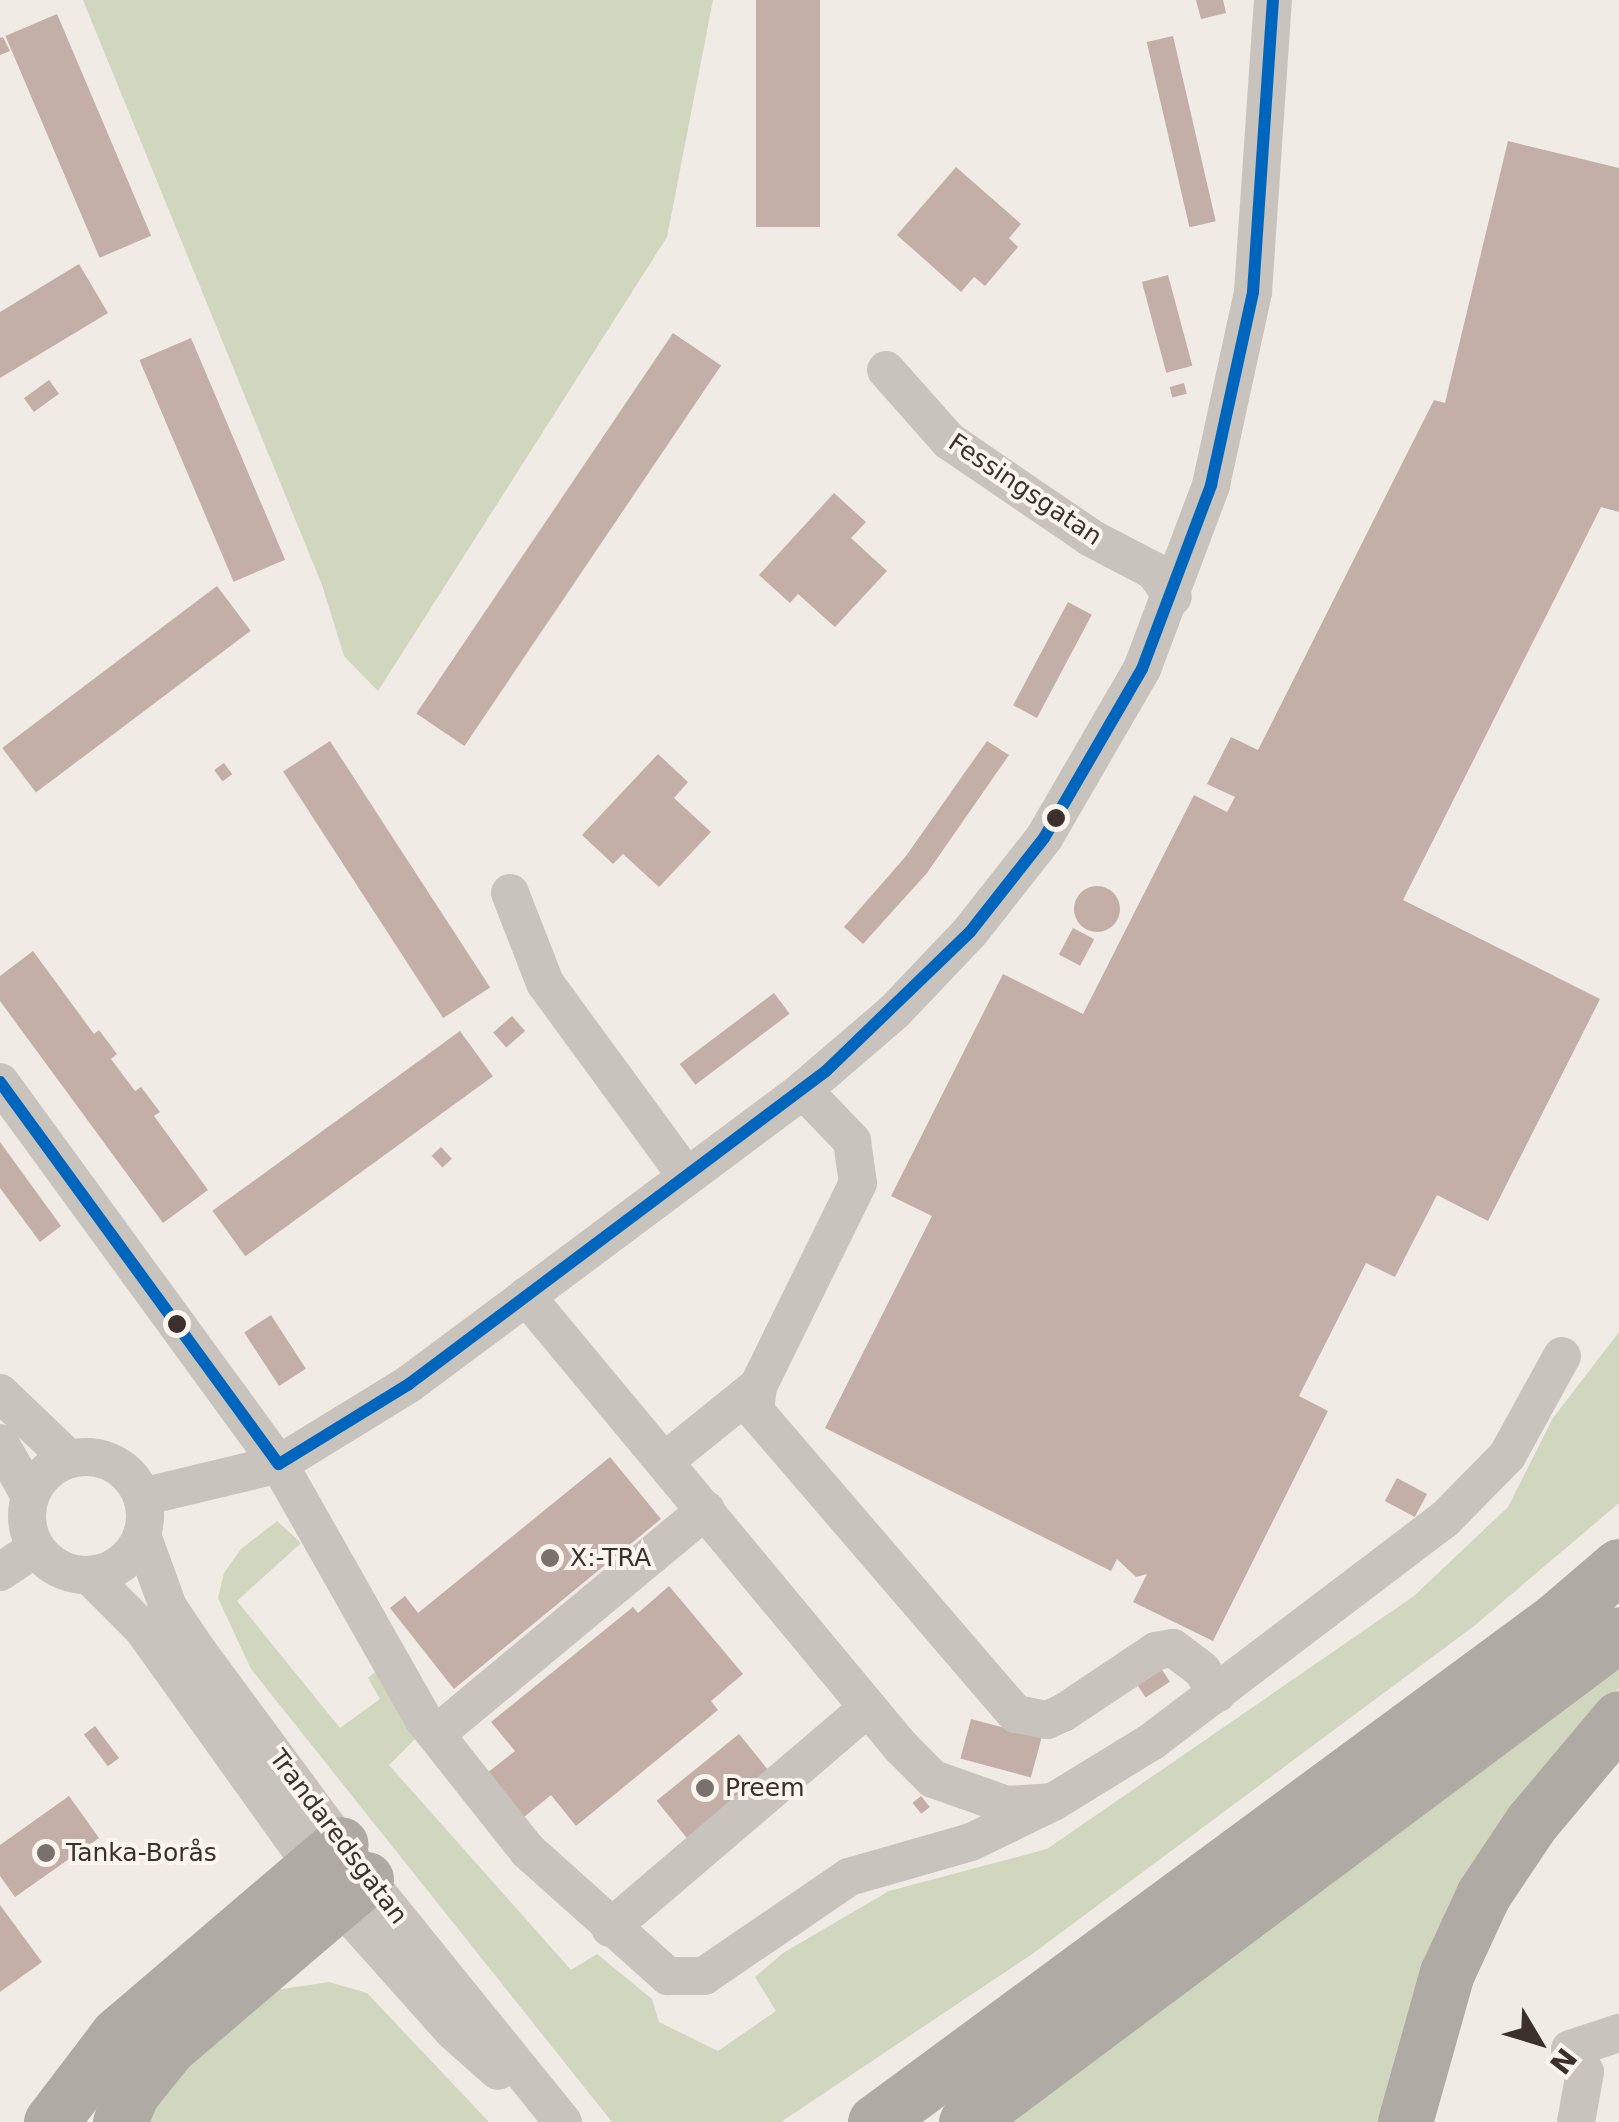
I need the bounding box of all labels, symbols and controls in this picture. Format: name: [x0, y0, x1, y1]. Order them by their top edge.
street label: Fessingsgatan: [943, 428, 1107, 552]
unlabelled marker: [1046, 808, 1066, 828]
unlabelled marker: [167, 1314, 187, 1334]
place label: X:-TRA: [570, 1543, 651, 1573]
marker: X:-TRA: [539, 1547, 561, 1569]
street label: Trandaredsgatan: [263, 1744, 413, 1930]
place label: Preem: [725, 1773, 804, 1803]
marker: Preem: [694, 1777, 716, 1799]
place label: Tanka-Borås: [66, 1838, 217, 1868]
marker: Tanka-Borås: [35, 1842, 57, 1864]
north arrow: [1489, 1992, 1589, 2092]
text: N: [1543, 2041, 1583, 2080]

